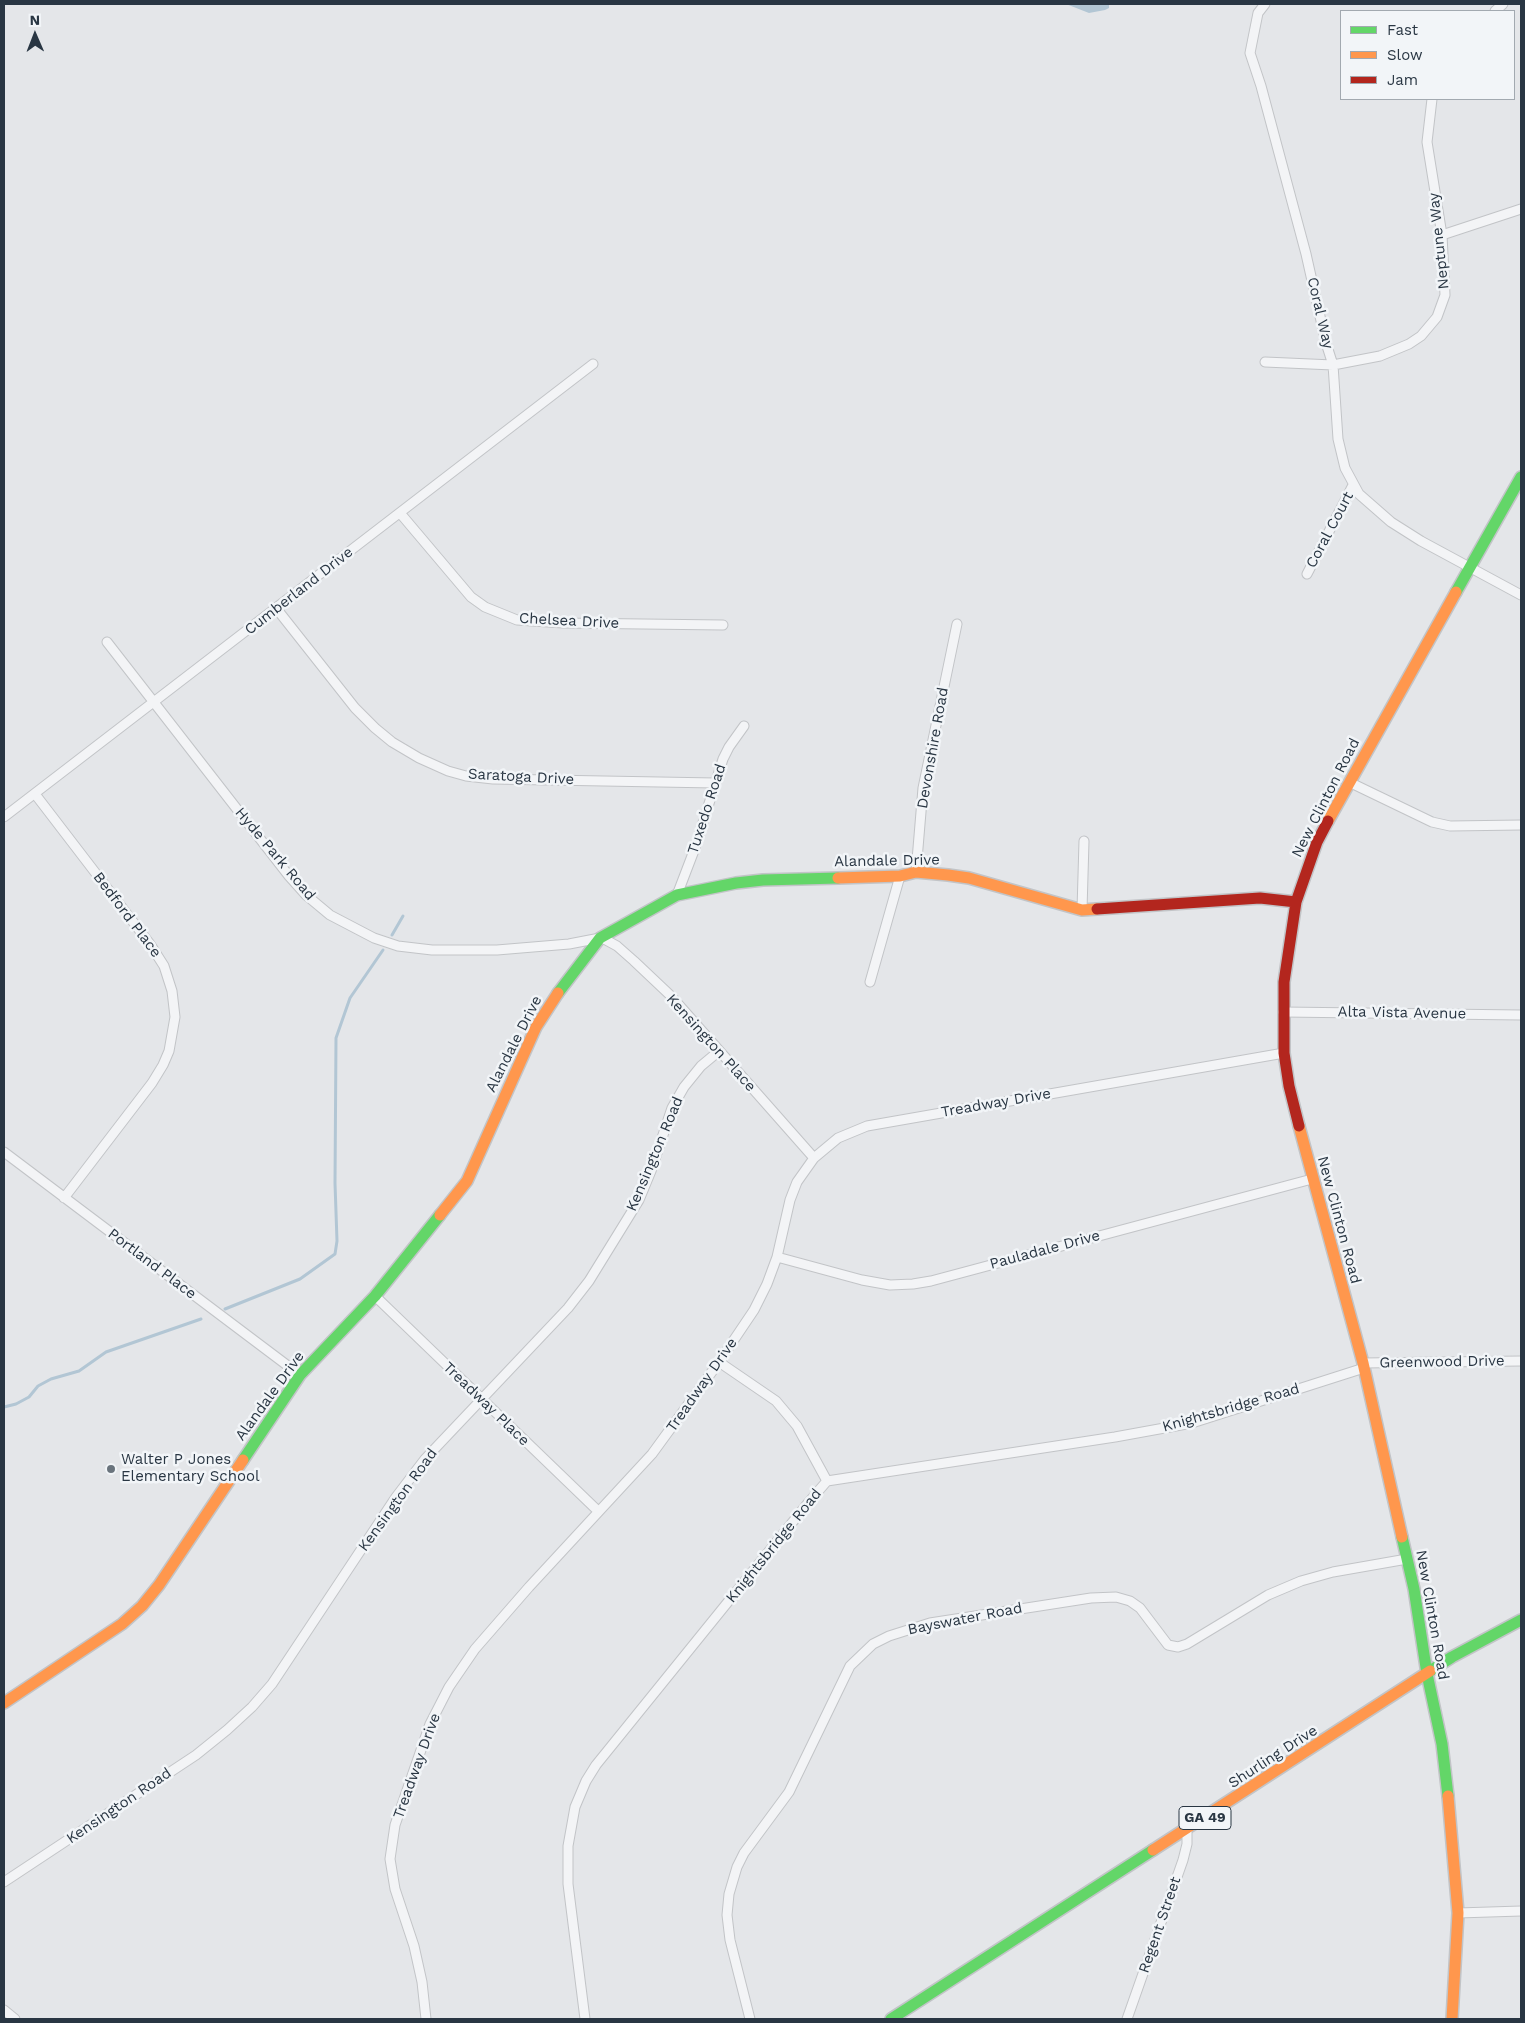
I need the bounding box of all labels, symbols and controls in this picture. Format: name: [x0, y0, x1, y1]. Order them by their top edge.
north arrow: [10, 10, 60, 60]
legend: [1340, 10, 1515, 100]
text: N: [29, 12, 40, 28]
text: Fast: [1387, 21, 1418, 39]
text: Slow: [1387, 46, 1423, 64]
text: Jam: [1387, 71, 1418, 89]
street label: Neptune Way: [1425, 192, 1453, 290]
street label: Coral Way: [1303, 275, 1337, 351]
street label: Coral Court: [1302, 489, 1358, 571]
street label: Cumberland Drive: [241, 543, 357, 639]
street label: Chelsea Drive: [518, 609, 620, 633]
street label: Devonshire Road: [913, 686, 953, 810]
street label: New Clinton Road: [1288, 735, 1364, 861]
street label: Tuxedo Road: [684, 762, 730, 856]
street label: Saratoga Drive: [467, 765, 575, 789]
street label: Hyde Park Road: [231, 804, 319, 904]
street label: Alandale Drive: [834, 851, 940, 871]
street label: Bedford Place: [89, 869, 165, 961]
street label: Kensington Place: [662, 990, 760, 1096]
street label: Alandale Drive: [482, 993, 546, 1095]
street label: Alta Vista Avenue: [1338, 1003, 1466, 1023]
street label: Treadway Drive: [940, 1084, 1052, 1122]
street label: Kensington Road: [623, 1094, 687, 1214]
street label: New Clinton Road: [1313, 1154, 1365, 1286]
street label: Portland Place: [104, 1225, 200, 1303]
street label: Pauladale Drive: [988, 1227, 1102, 1273]
street label: Treadway Drive: [663, 1334, 741, 1436]
street label: Alandale Drive: [232, 1348, 308, 1444]
street label: Greenwood Drive: [1379, 1352, 1505, 1372]
street label: Treadway Place: [439, 1358, 533, 1450]
street label: Knightsbridge Road: [1160, 1380, 1302, 1436]
street label: Kensington Road: [355, 1445, 441, 1555]
place label: Walter P Jones Elementary School: [121, 1451, 260, 1486]
marker: Walter P Jones Elementary School: [105, 1463, 117, 1475]
street label: Knightsbridge Road: [722, 1485, 826, 1607]
street label: New Clinton Road: [1412, 1549, 1452, 1681]
street label: Bayswater Road: [906, 1599, 1024, 1639]
street label: Treadway Drive: [390, 1711, 444, 1821]
street label: Shurling Drive: [1225, 1722, 1321, 1792]
street label: Kensington Road: [63, 1764, 175, 1848]
road number: GA 49: [1179, 1806, 1231, 1830]
street label: Regent Street: [1135, 1874, 1185, 1976]

